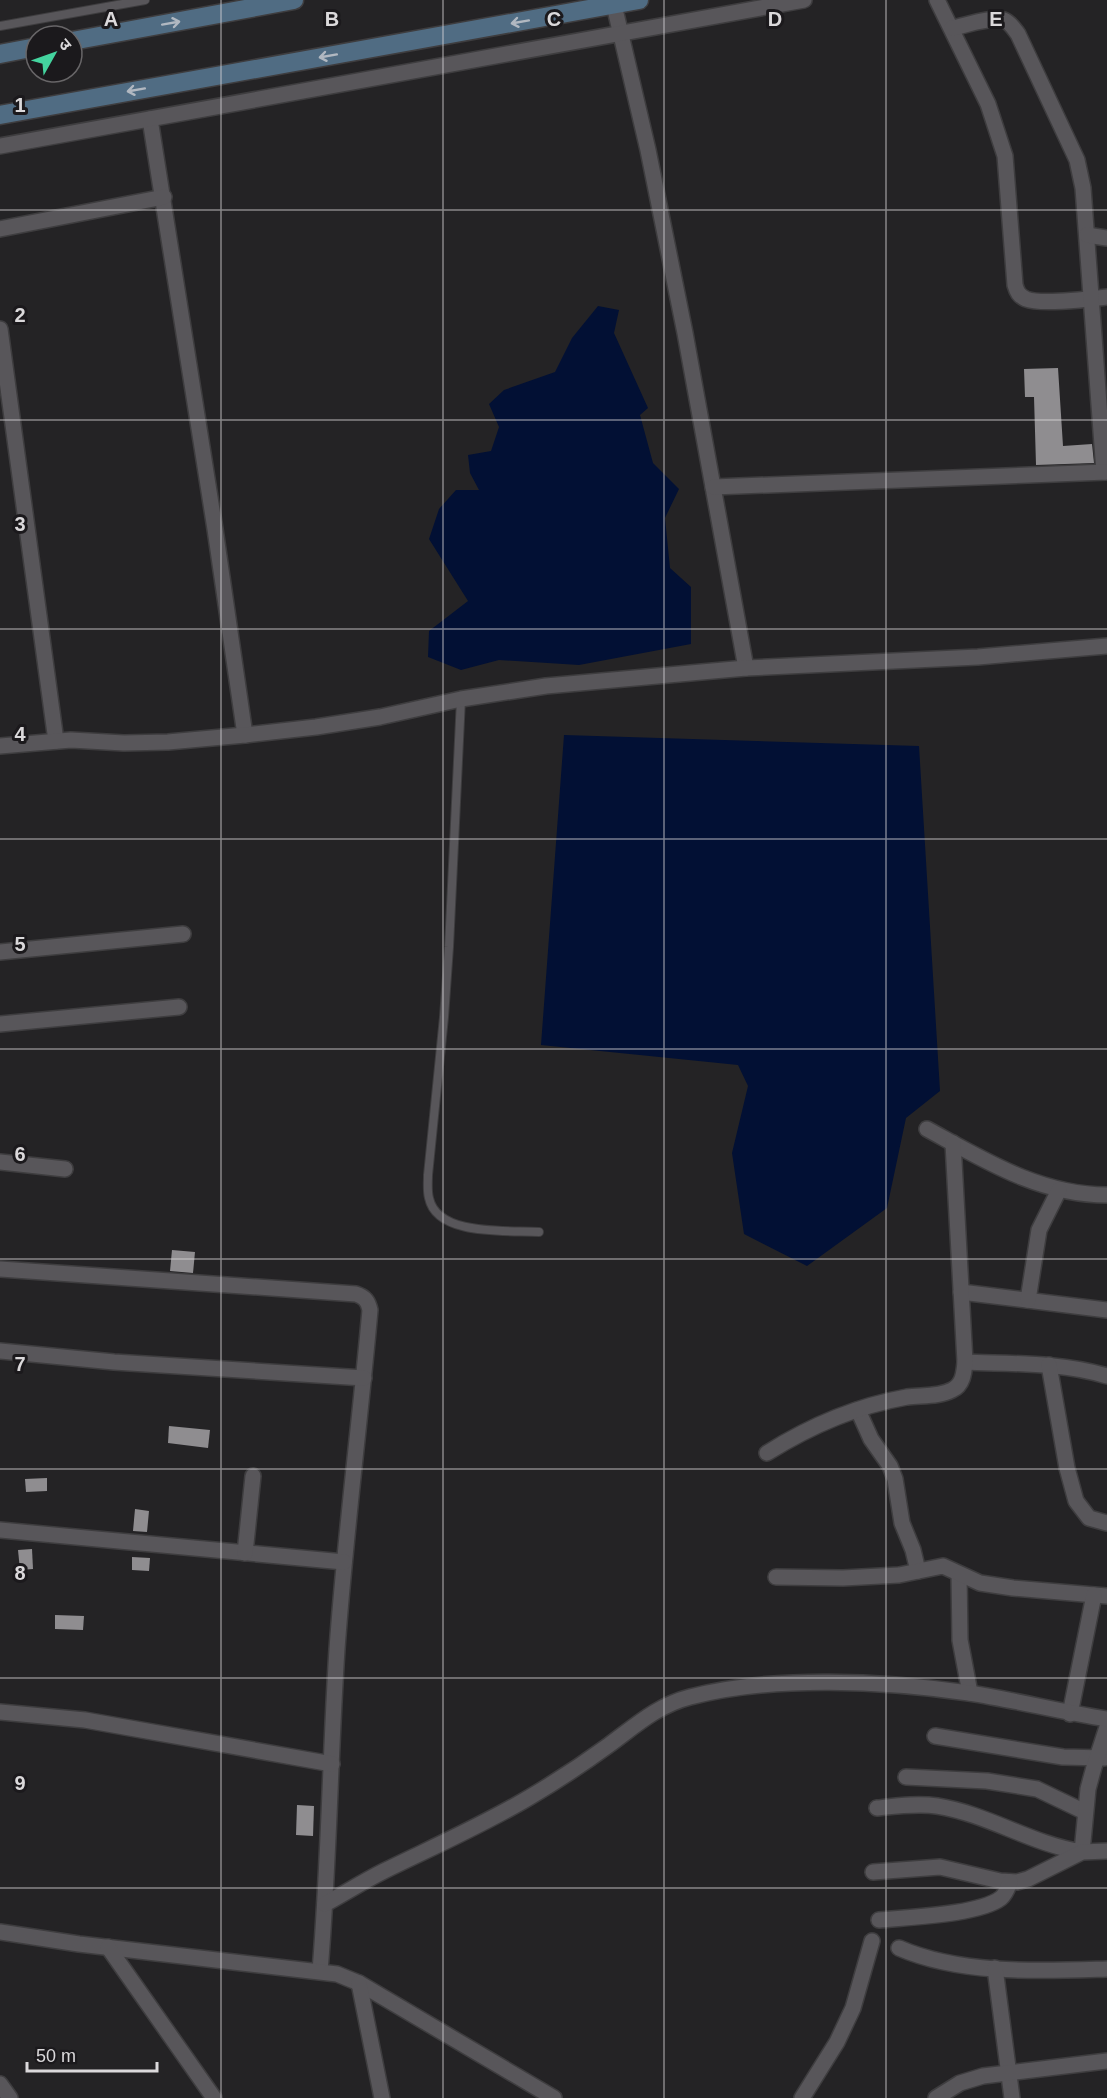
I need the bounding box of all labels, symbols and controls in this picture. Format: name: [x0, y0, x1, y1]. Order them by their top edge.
text: A: [104, 8, 118, 30]
text: B: [325, 8, 339, 30]
text: C: [547, 8, 561, 30]
text: D: [768, 8, 782, 30]
text: E: [989, 8, 1003, 30]
one-way arrow: [161, 17, 180, 28]
one-way arrow: [510, 17, 530, 28]
north arrow: [24, 24, 84, 84]
text: उ: [56, 36, 75, 54]
one-way arrow: [318, 51, 338, 62]
one-way arrow: [126, 85, 146, 96]
text: 1: [14, 94, 26, 116]
text: 2: [14, 304, 26, 326]
text: 3: [14, 513, 26, 535]
text: 4: [14, 723, 26, 745]
text: 5: [14, 933, 26, 955]
text: 6: [14, 1143, 26, 1165]
text: 7: [14, 1353, 26, 1375]
text: 8: [14, 1562, 26, 1584]
text: 9: [14, 1772, 26, 1794]
scale bar: [27, 2035, 158, 2073]
text: 50 m: [36, 2046, 76, 2066]

